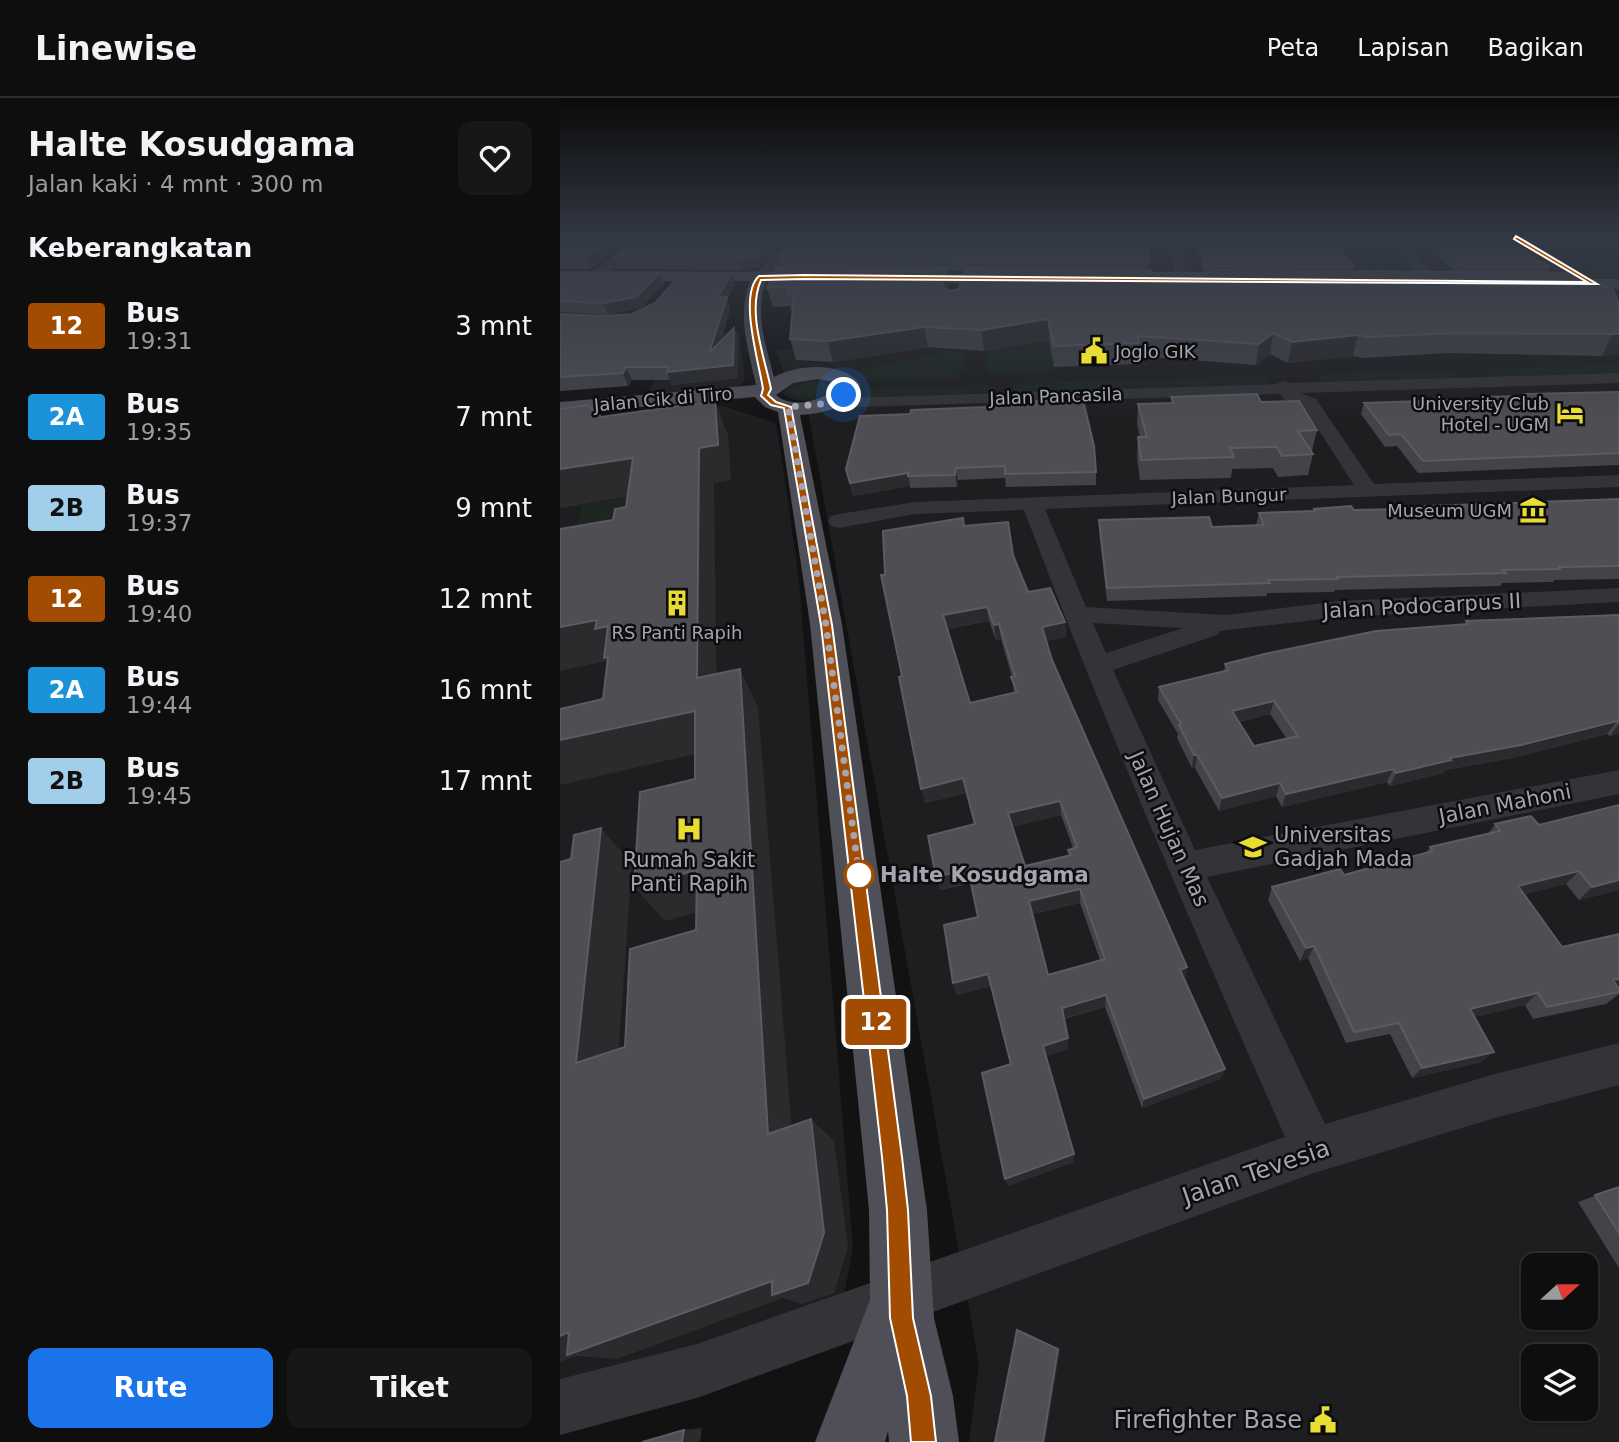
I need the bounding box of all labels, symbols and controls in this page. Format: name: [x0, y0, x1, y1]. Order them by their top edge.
text: Linewise: [35, 29, 197, 68]
text: Peta: [1267, 34, 1319, 62]
text: Lapisan: [1357, 34, 1450, 62]
text: Bagikan: [1488, 34, 1584, 62]
button: heart: [458, 121, 532, 195]
text: Halte Kosudgama: [28, 125, 356, 164]
text: Jalan kaki · 4 mnt · 300 m: [28, 171, 323, 197]
text: Keberangkatan: [28, 233, 252, 263]
text: Bus: [126, 298, 180, 328]
text: 3 mnt: [455, 311, 532, 341]
text: 12: [50, 312, 83, 340]
text: 19:31: [126, 328, 192, 354]
public building icon: Joglo GIK: [1079, 336, 1109, 366]
place label: Joglo GIK: [1114, 341, 1197, 362]
your location: [826, 377, 861, 412]
street label: Jalan Cik di Tiro: [592, 382, 733, 416]
street label: Jalan Pancasila: [988, 383, 1123, 409]
text: Bus: [126, 389, 180, 419]
place label: University Club Hotel - UGM: [1412, 393, 1549, 435]
hotel icon: University Club Hotel - UGM: [1555, 398, 1585, 428]
text: 7 mnt: [455, 402, 532, 432]
text: 2A: [49, 403, 84, 431]
text: 19:35: [126, 419, 192, 445]
text: Bus: [126, 480, 180, 510]
street label: Jalan Bungur: [1170, 483, 1287, 509]
text: 9 mnt: [455, 493, 532, 523]
text: 2B: [49, 494, 84, 522]
museum icon: Museum UGM: [1518, 495, 1548, 525]
place label: Museum UGM: [1387, 500, 1512, 521]
text: 19:37: [126, 510, 192, 536]
text: Bus: [126, 571, 180, 601]
text: 12 mnt: [439, 584, 532, 614]
text: 12: [50, 585, 83, 613]
building icon: RS Panti Rapih: [662, 588, 692, 618]
street label: Jalan Podocarpus II: [1320, 589, 1522, 623]
text: 19:40: [126, 601, 192, 627]
place label: RS Panti Rapih: [612, 622, 742, 643]
text: Bus: [126, 662, 180, 692]
text: 16 mnt: [439, 675, 532, 705]
text: 2A: [49, 676, 84, 704]
text: 19:44: [126, 692, 192, 718]
street label: Jalan Hujan Mas: [1123, 746, 1214, 910]
text: Bus: [126, 753, 180, 783]
text: 17 mnt: [439, 766, 532, 796]
text: 2B: [49, 767, 84, 795]
street label: Jalan Mahoni: [1435, 779, 1573, 829]
text: 19:45: [126, 783, 192, 809]
hospital icon: Rumah Sakit Panti Rapih: [674, 814, 704, 844]
place label: Universitas Gadjah Mada: [1274, 823, 1412, 871]
school or university icon: Universitas Gadjah Mada: [1238, 832, 1268, 862]
place label: Rumah Sakit Panti Rapih: [623, 848, 755, 896]
marker: Halte Kosudgama: [844, 860, 874, 890]
place label: Halte Kosudgama: [880, 863, 1089, 887]
line badge: 12: [844, 999, 908, 1045]
text: 12: [859, 1008, 893, 1036]
street label: Jalan Tevesia: [1177, 1134, 1333, 1211]
north arrow: [1521, 1253, 1598, 1330]
map controls: [1521, 1253, 1598, 1421]
button: layers: [1521, 1344, 1598, 1421]
button: Rute: [28, 1348, 273, 1428]
button: Tiket: [287, 1348, 532, 1428]
public building icon: Firefighter Base: [1308, 1405, 1338, 1435]
place label: Firefighter Base: [1113, 1406, 1302, 1434]

